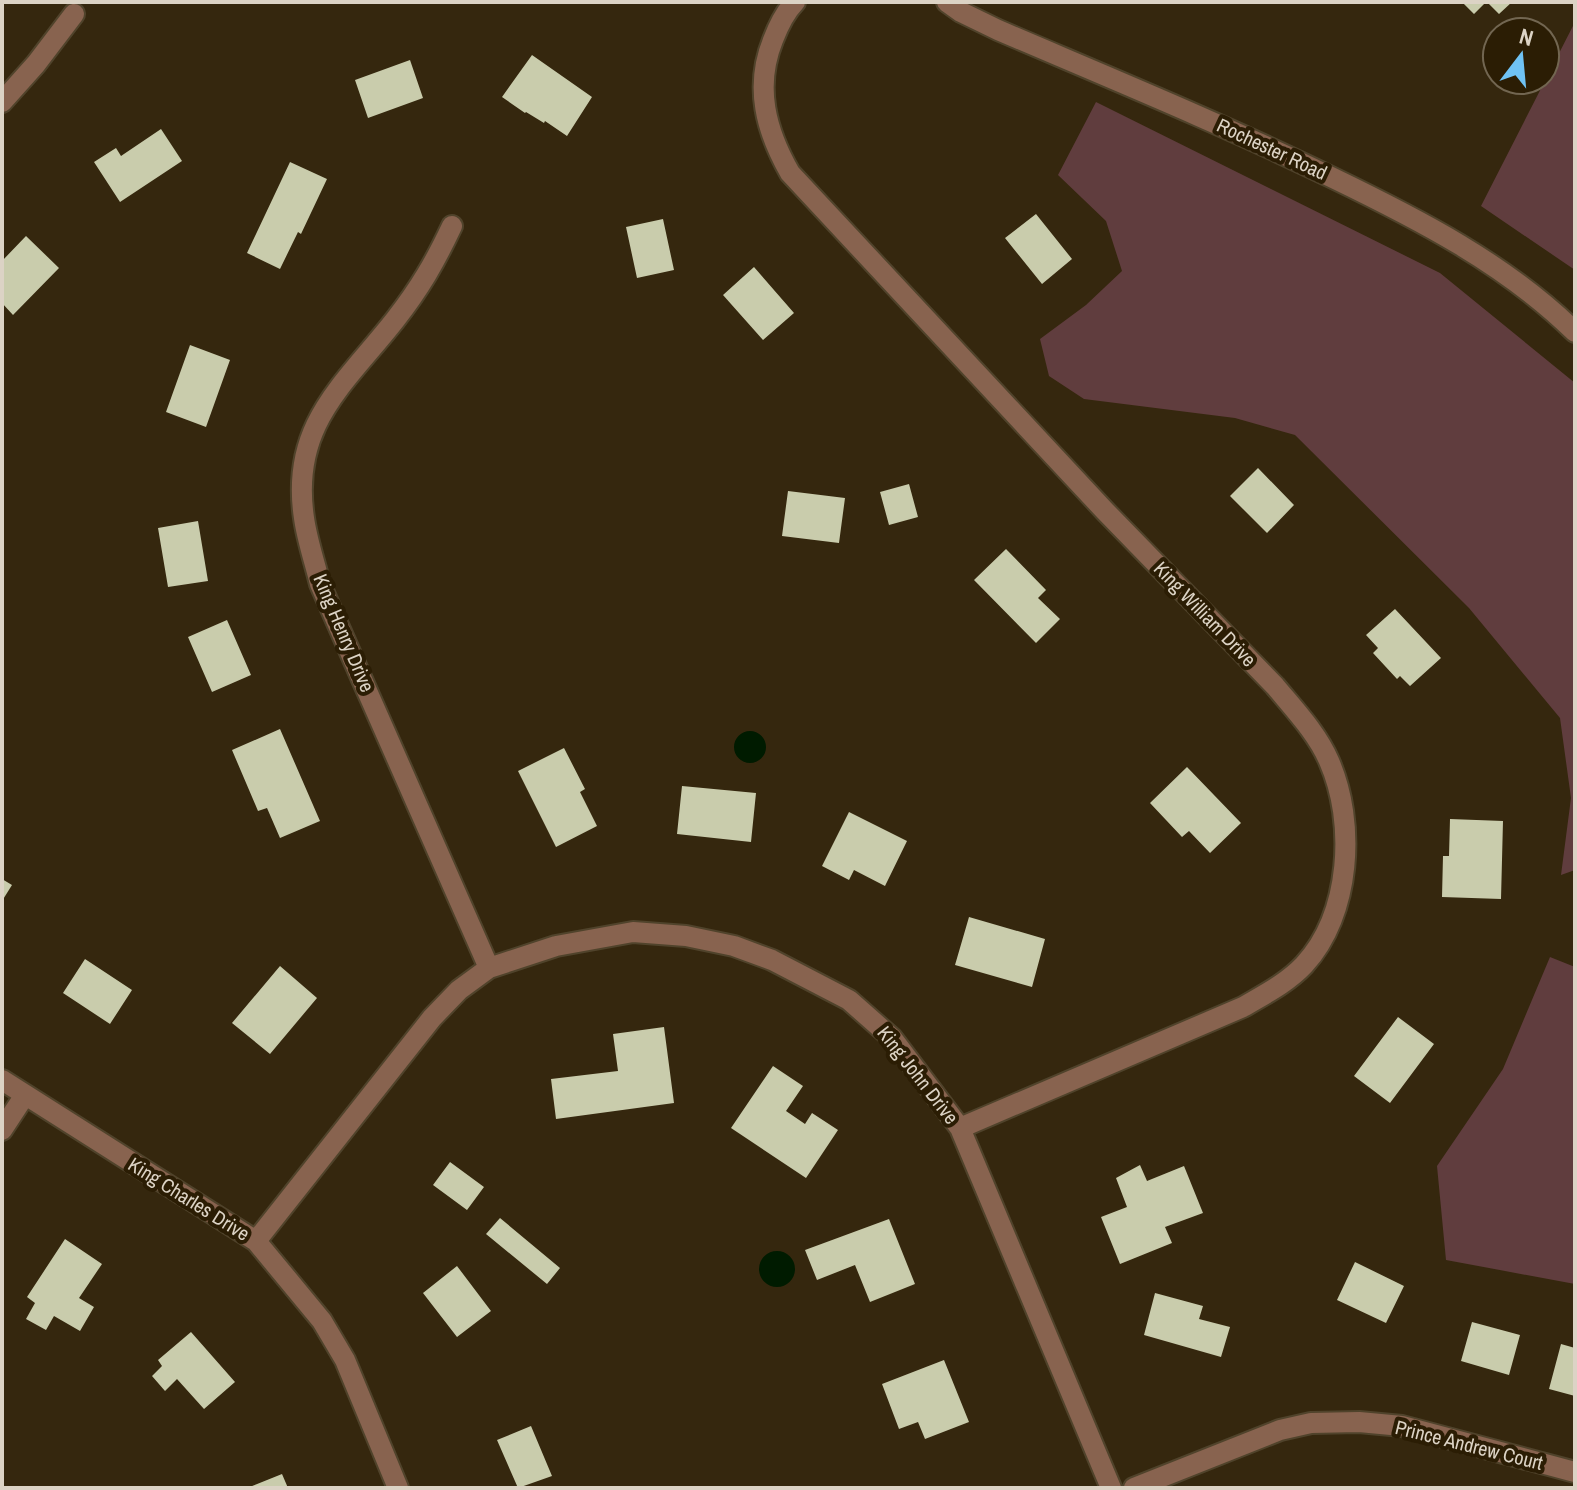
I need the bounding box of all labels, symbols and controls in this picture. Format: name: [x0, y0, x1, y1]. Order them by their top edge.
north arrow: [1481, 16, 1561, 96]
text: N: [1516, 21, 1537, 53]
street label: Rochester Road: [1213, 111, 1332, 186]
street label: King William Drive: [1148, 555, 1263, 672]
street label: King Henry Drive: [307, 570, 381, 696]
street label: King John Drive: [872, 1020, 965, 1129]
street label: King Charles Drive: [123, 1150, 255, 1247]
street label: Prince Andrew Court: [1392, 1413, 1546, 1476]

